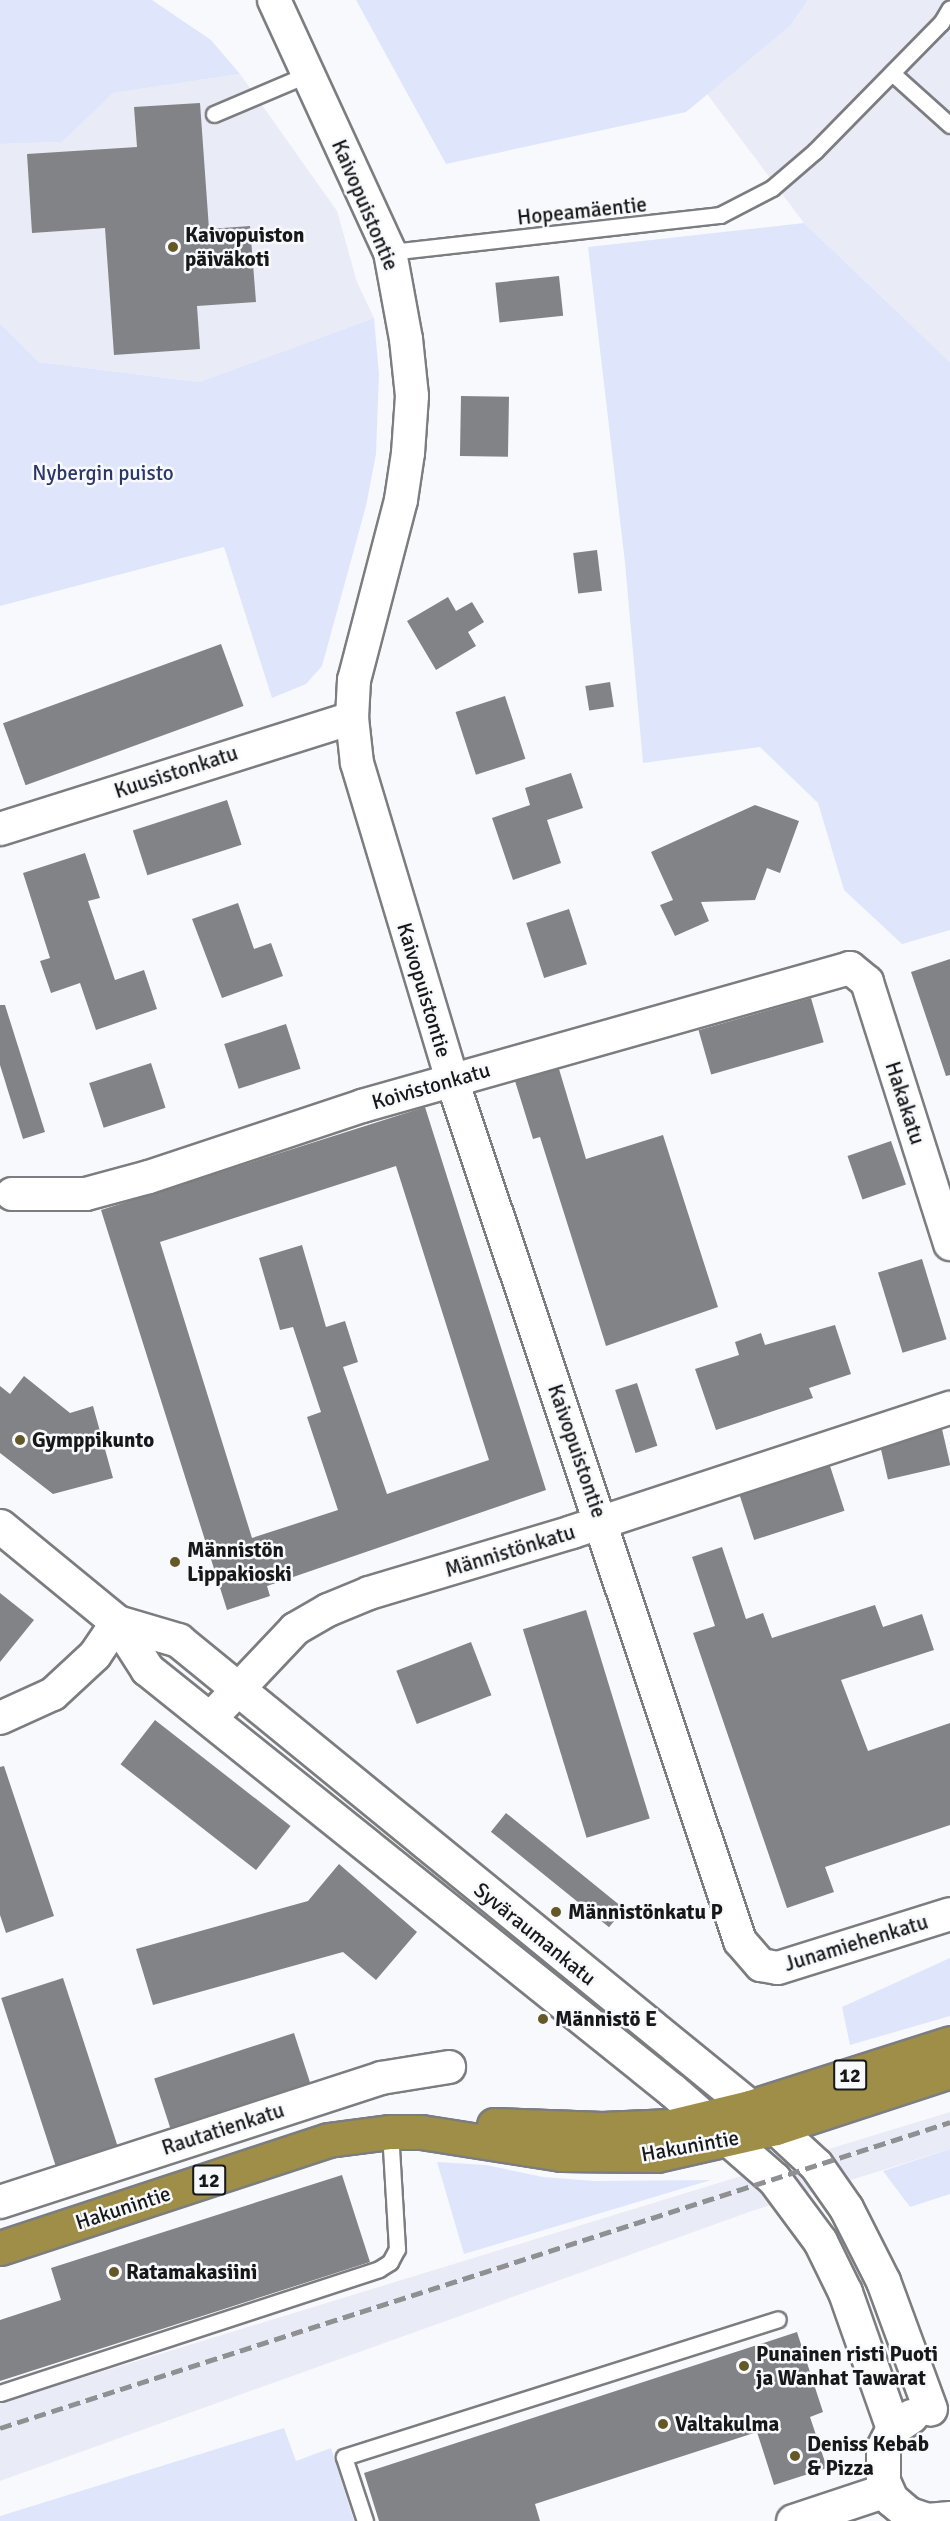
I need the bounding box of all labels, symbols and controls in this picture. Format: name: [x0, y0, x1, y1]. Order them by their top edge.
street label: Kaivopuistontie: [326, 136, 404, 274]
street label: Hopeamäentie: [516, 192, 648, 230]
place label: Kaivopuiston päiväkoti: [185, 222, 304, 272]
marker: Kaivopuiston päiväkoti: [166, 240, 180, 254]
park label: Nybergin puisto: [32, 460, 174, 486]
street label: Kuusistonkatu: [111, 740, 241, 804]
street label: Kaivopuistontie: [392, 920, 456, 1060]
street label: Koivistonkatu: [369, 1057, 493, 1115]
street label: Hakakatu: [880, 1058, 930, 1148]
street label: Kaivopuistontie: [542, 1381, 612, 1521]
place label: Gymppikunto: [32, 1427, 154, 1453]
marker: Gymppikunto: [13, 1433, 27, 1447]
street label: Männistönkatu: [442, 1519, 578, 1583]
place label: Männistön Lippakioski: [187, 1537, 292, 1587]
marker: Männistön Lippakioski: [168, 1555, 182, 1569]
street label: Syväraumankatu: [469, 1877, 601, 1991]
place label: Männistönkatu P: [568, 1899, 723, 1925]
marker: Männistönkatu P: [549, 1905, 563, 1919]
street label: Junamiehenkatu: [781, 1909, 931, 1977]
place label: Männistö E: [555, 2006, 657, 2032]
marker: Männistö E: [536, 2012, 550, 2026]
road number: 12: [832, 2058, 868, 2092]
street label: Rautatienkatu: [159, 2097, 287, 2161]
street label: Hakunintie: [639, 2125, 741, 2167]
road number: 12: [191, 2163, 227, 2197]
street label: Hakunintie: [72, 2181, 174, 2235]
place label: Ratamakasiini: [126, 2259, 257, 2285]
marker: Ratamakasiini: [107, 2265, 121, 2279]
place label: Punainen risti Puoti ja Wanhat Tawarat: [756, 2341, 938, 2391]
marker: Punainen risti Puoti ja Wanhat Tawarat: [737, 2359, 751, 2373]
place label: Valtakulma: [675, 2411, 779, 2437]
marker: Valtakulma: [656, 2417, 670, 2431]
place label: Deniss Kebab & Pizza: [807, 2431, 929, 2481]
marker: Deniss Kebab & Pizza: [788, 2449, 802, 2463]

